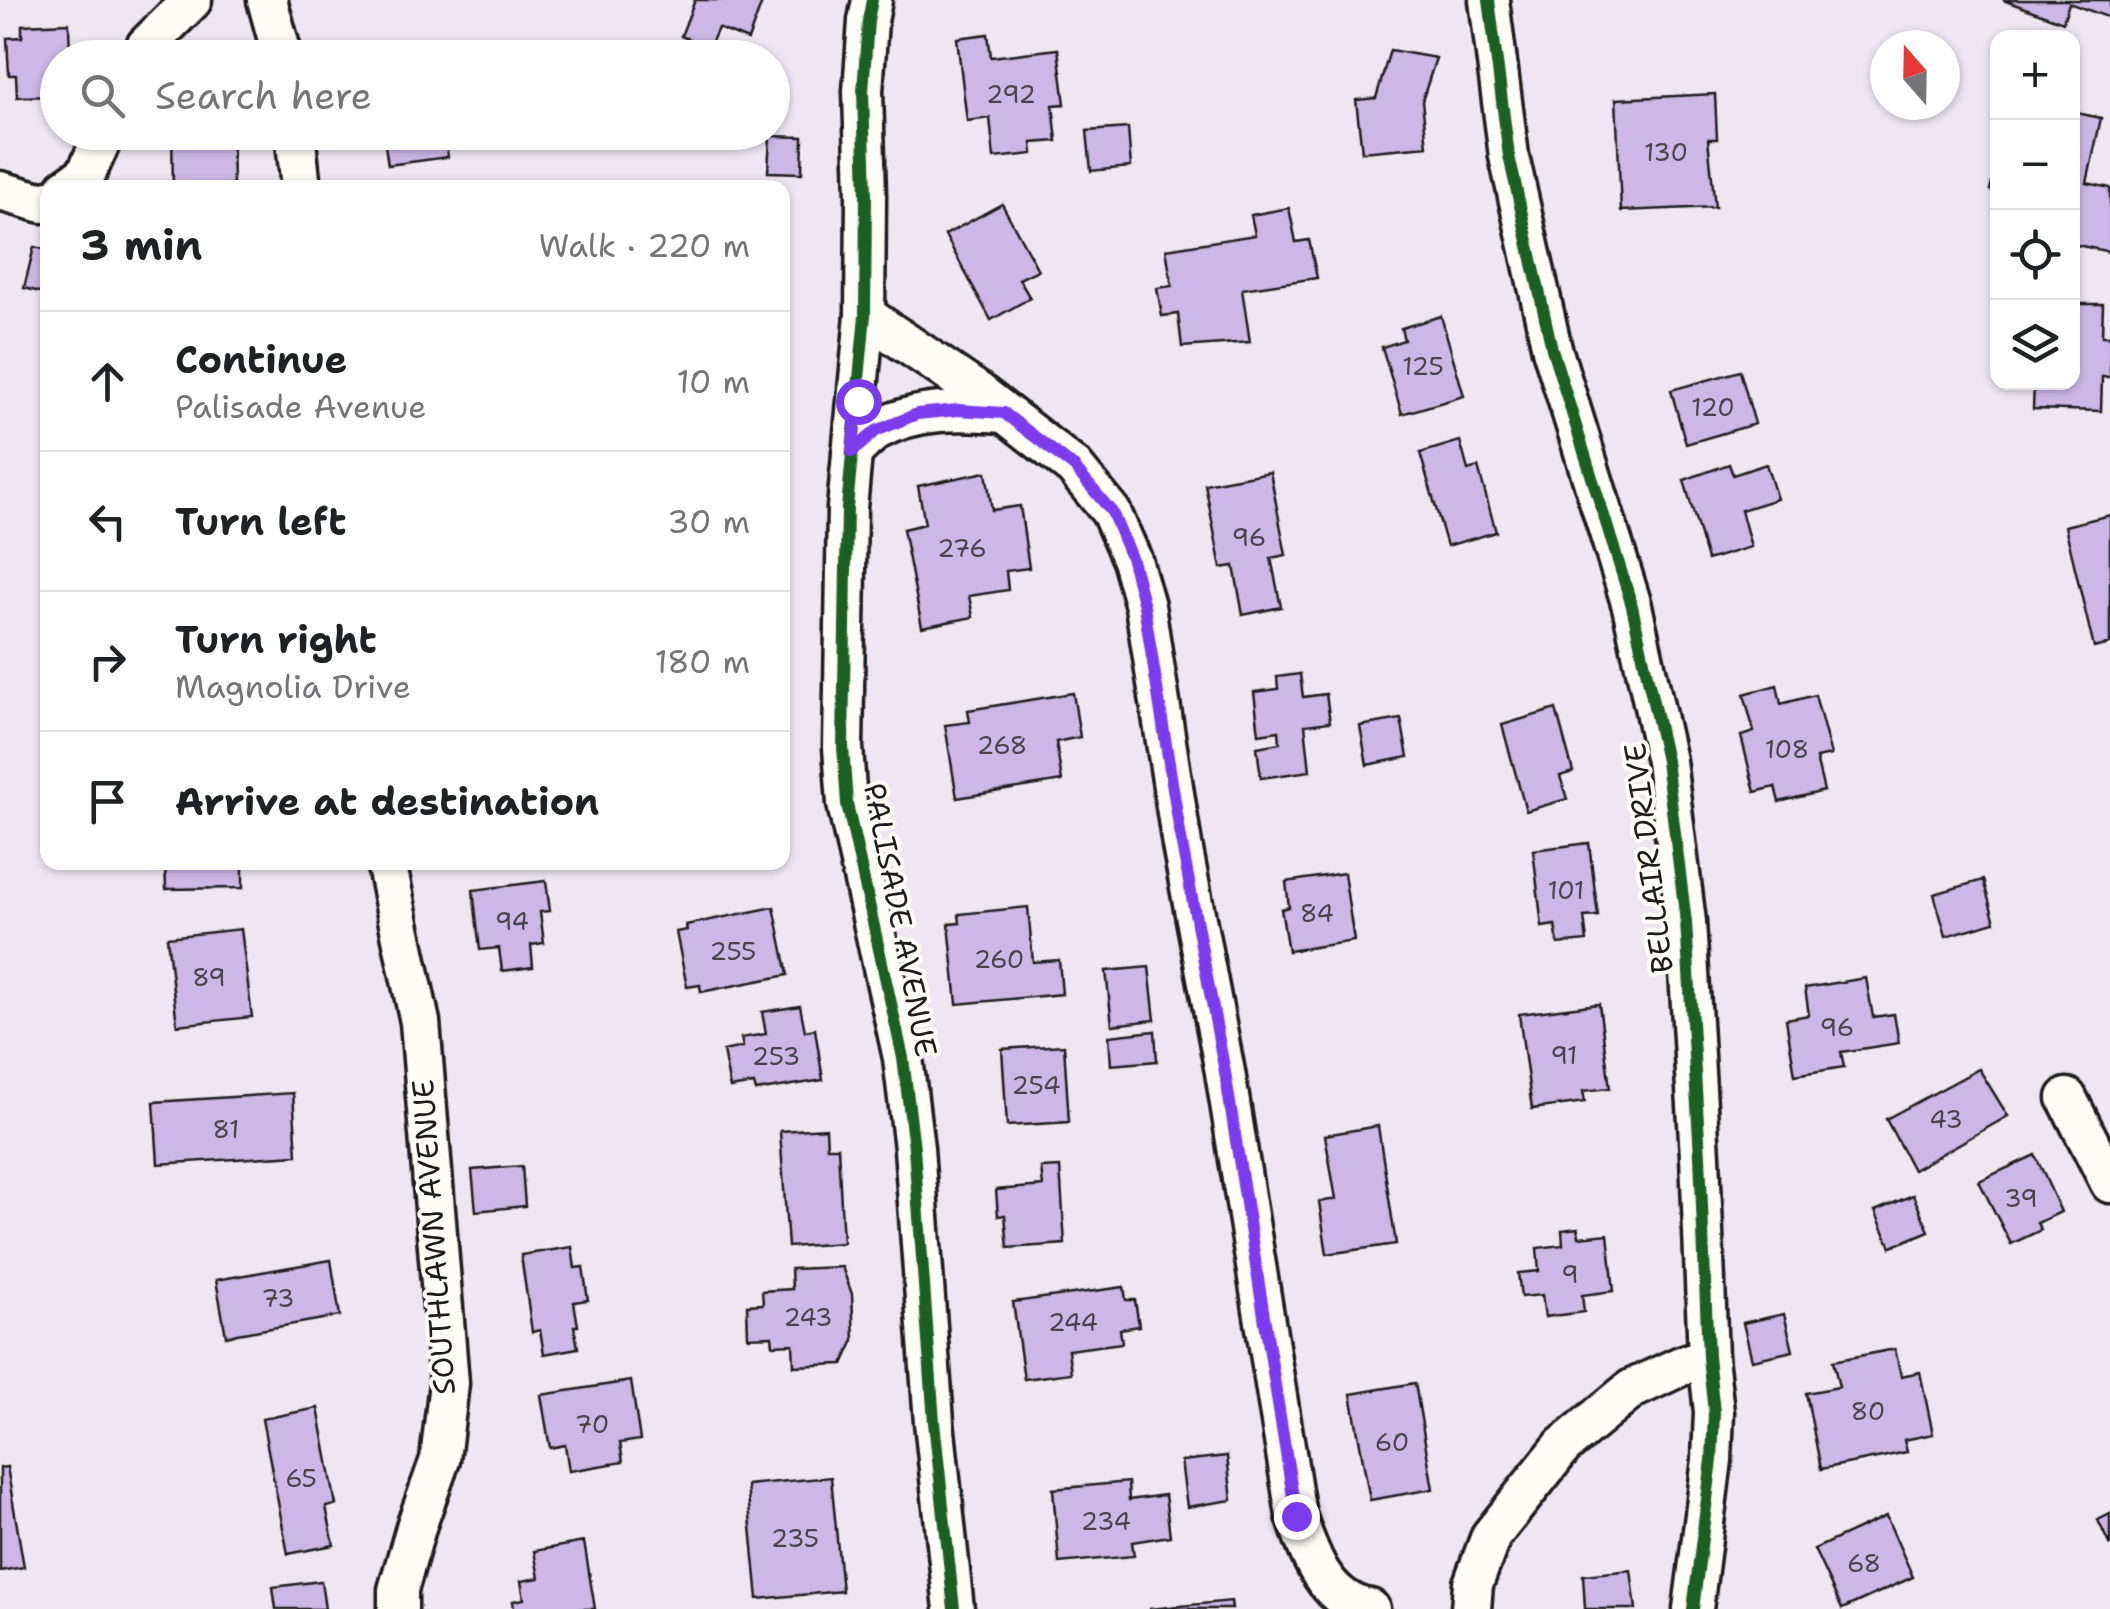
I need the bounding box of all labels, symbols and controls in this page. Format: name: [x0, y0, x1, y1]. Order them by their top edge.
north arrow: [1870, 30, 1960, 120]
map controls: [1990, 30, 2080, 390]
button: +: [1990, 30, 2080, 120]
search box: [40, 40, 790, 150]
icon: search: [75, 68, 130, 123]
text: Search here: [155, 70, 372, 121]
house number: 292: [986, 77, 1036, 111]
button: −: [1990, 120, 2080, 210]
house number: 130: [1644, 135, 1688, 169]
button: locate: [1990, 210, 2080, 300]
text: 3 min: [80, 217, 202, 273]
text: Walk · 220 m: [539, 224, 750, 267]
button: layers: [1990, 300, 2080, 390]
text: Continue: [175, 334, 347, 385]
house number: 125: [1402, 349, 1444, 383]
icon: ahead: [80, 354, 135, 409]
text: 10 m: [677, 360, 750, 403]
route start: [836, 379, 882, 425]
text: Palisade Avenue: [175, 385, 426, 428]
house number: 120: [1691, 390, 1735, 424]
icon: left: [80, 494, 135, 549]
text: Turn left: [175, 496, 347, 547]
text: 30 m: [667, 500, 750, 543]
house number: 96: [1232, 520, 1266, 554]
house number: 276: [937, 531, 987, 565]
text: Turn right: [175, 614, 377, 665]
icon: right: [80, 634, 135, 689]
text: 180 m: [654, 640, 750, 683]
text: Magnolia Drive: [175, 665, 411, 708]
house number: 268: [977, 728, 1027, 762]
house number: 108: [1765, 732, 1809, 766]
street label: BELLAIR DRIVE: [1614, 741, 1683, 976]
icon: arrive: [80, 774, 135, 829]
text: Arrive at destination: [175, 776, 599, 827]
street label: PALISADE AVENUE: [854, 780, 947, 1060]
house number: 101: [1548, 873, 1584, 907]
house number: 84: [1300, 896, 1334, 930]
house number: 94: [495, 904, 529, 938]
house number: 255: [710, 934, 756, 968]
house number: 260: [974, 942, 1024, 976]
house number: 89: [192, 960, 226, 994]
house number: 96: [1820, 1010, 1854, 1044]
house number: 91: [1550, 1038, 1578, 1072]
house number: 253: [752, 1039, 800, 1073]
house number: 254: [1011, 1068, 1061, 1102]
street label: SOUTHLAWN AVENUE: [402, 1078, 465, 1396]
house number: 43: [1929, 1102, 1963, 1136]
house number: 81: [213, 1112, 239, 1146]
house number: 39: [2004, 1181, 2038, 1215]
house number: 9: [1561, 1257, 1579, 1291]
house number: 73: [261, 1281, 295, 1315]
house number: 243: [783, 1300, 833, 1334]
house number: 244: [1048, 1305, 1098, 1339]
house number: 80: [1851, 1394, 1885, 1428]
house number: 70: [575, 1407, 609, 1441]
house number: 60: [1375, 1425, 1409, 1459]
house number: 65: [285, 1461, 317, 1495]
route end: [1274, 1494, 1320, 1540]
house number: 234: [1081, 1504, 1131, 1538]
house number: 235: [771, 1521, 819, 1555]
house number: 68: [1847, 1546, 1881, 1580]

